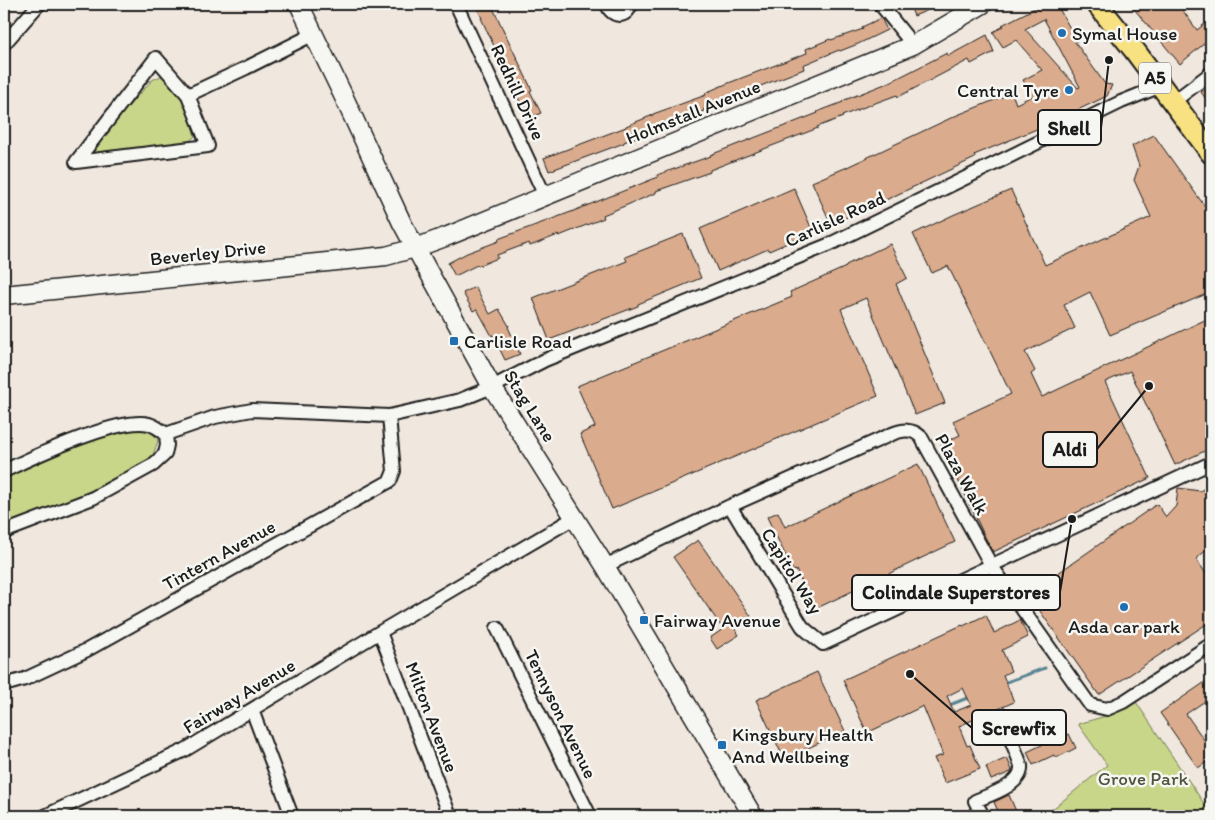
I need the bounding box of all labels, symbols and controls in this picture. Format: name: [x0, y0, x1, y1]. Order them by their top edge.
place label: Symal House: [1072, 22, 1177, 45]
marker: Symal House: [1056, 27, 1068, 39]
street label: Redhill Drive: [486, 40, 550, 144]
road number: A5: [1139, 62, 1171, 94]
street label: Holmstall Avenue: [622, 75, 764, 149]
place label: Central Tyre: [957, 79, 1059, 102]
marker: Central Tyre: [1063, 84, 1075, 96]
callout: Shell: [1038, 110, 1101, 145]
text: Shell: [1048, 116, 1091, 140]
street label: Carlisle Road: [781, 186, 889, 252]
street label: Beverley Drive: [149, 235, 267, 271]
place label: Carlisle Road: [464, 330, 572, 353]
marker: Carlisle Road: [448, 335, 460, 347]
street label: Stag Lane: [499, 366, 561, 446]
street label: Plaza Walk: [930, 429, 994, 519]
callout: Aldi: [1043, 432, 1097, 467]
text: Aldi: [1052, 437, 1087, 461]
street label: Tintern Avenue: [159, 515, 279, 595]
street label: Capitol Way: [756, 523, 828, 619]
callout: Colindale Superstores: [852, 575, 1060, 610]
text: Colindale Superstores: [862, 580, 1050, 605]
marker: Asda car park: [1118, 601, 1130, 613]
place label: Fairway Avenue: [654, 609, 781, 632]
marker: Fairway Avenue: [638, 614, 650, 626]
place label: Asda car park: [1068, 615, 1180, 638]
street label: Tennyson Avenue: [520, 646, 602, 782]
street label: Fairway Avenue: [179, 653, 299, 739]
street label: Milton Avenue: [400, 658, 464, 776]
callout: Screwfix: [972, 710, 1066, 745]
text: Screwfix: [982, 716, 1057, 740]
place label: Kingsbury Health And Wellbeing: [732, 723, 873, 768]
marker: Kingsbury Health And Wellbeing: [716, 739, 728, 751]
park label: Grove Park: [1098, 767, 1188, 790]

